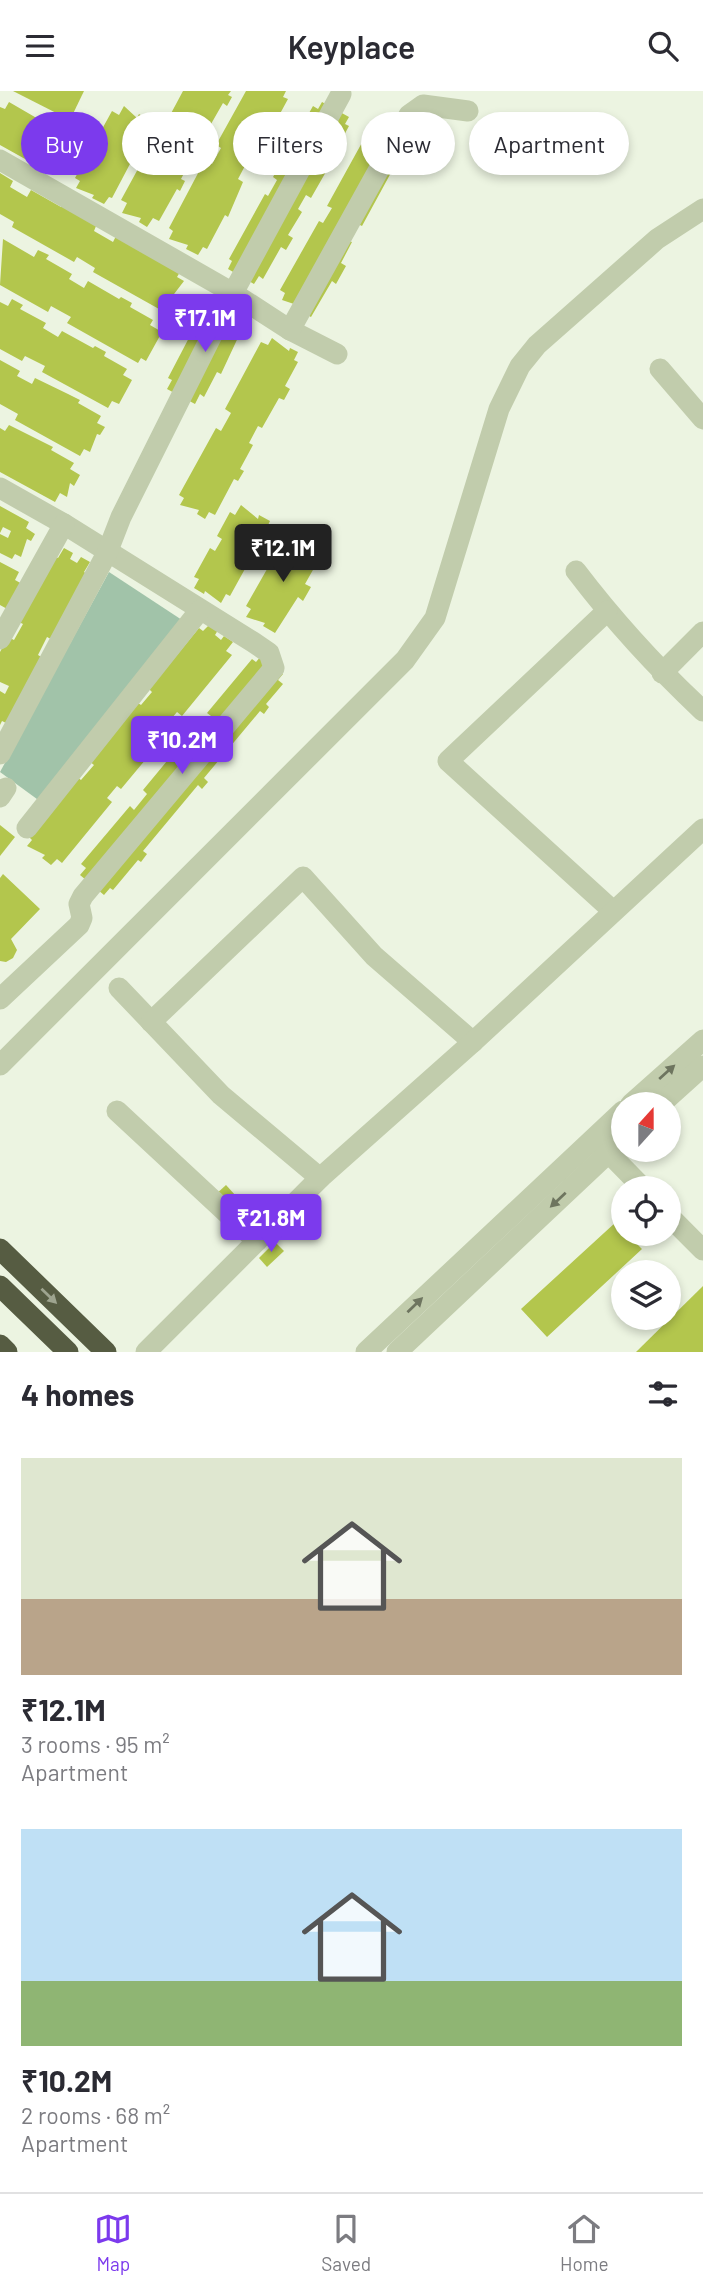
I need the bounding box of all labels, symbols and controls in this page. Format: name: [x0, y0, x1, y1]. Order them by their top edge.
icon: menu: [21, 27, 59, 65]
text: Keyplace: [288, 27, 415, 65]
icon: search: [644, 27, 682, 65]
chip: Buy: [21, 112, 108, 175]
chip: Rent: [122, 112, 219, 175]
chip: Filters: [233, 112, 347, 175]
chip: New: [361, 112, 455, 175]
chip: Apartment: [469, 112, 629, 175]
pin: ₹17.1M: [148, 295, 262, 354]
text: ₹17.1M: [174, 303, 236, 331]
pin: ₹12.1M: [226, 525, 340, 584]
text: ₹12.1M: [251, 533, 315, 561]
pin: ₹10.2M: [125, 717, 239, 776]
text: ₹10.2M: [147, 725, 217, 753]
one-way arrow: [658, 1064, 676, 1080]
north arrow: [611, 1092, 681, 1162]
map controls: [611, 1092, 681, 1330]
button: locate: [611, 1176, 681, 1246]
one-way arrow: [550, 1191, 567, 1207]
pin: ₹21.8M: [214, 1195, 328, 1254]
text: ₹21.8M: [236, 1203, 306, 1231]
button: layers: [611, 1260, 681, 1330]
one-way arrow: [40, 1288, 57, 1304]
one-way arrow: [406, 1297, 423, 1313]
icon: filters: [644, 1375, 682, 1413]
text: 4 homes: [21, 1376, 134, 1412]
icon: home: [289, 1503, 415, 1629]
text: ₹12.1M: [21, 1691, 106, 1727]
text: 3 rooms · 95 m²: [21, 1730, 170, 1758]
text: Apartment: [21, 1758, 128, 1786]
icon: home: [289, 1874, 415, 2000]
text: ₹10.2M: [21, 2062, 112, 2098]
text: 2 rooms · 68 m²: [21, 2101, 170, 2129]
text: Apartment: [21, 2129, 128, 2157]
tab: Map: [94, 2210, 132, 2275]
tab: Saved: [321, 2210, 371, 2275]
tab: Home: [560, 2210, 609, 2275]

